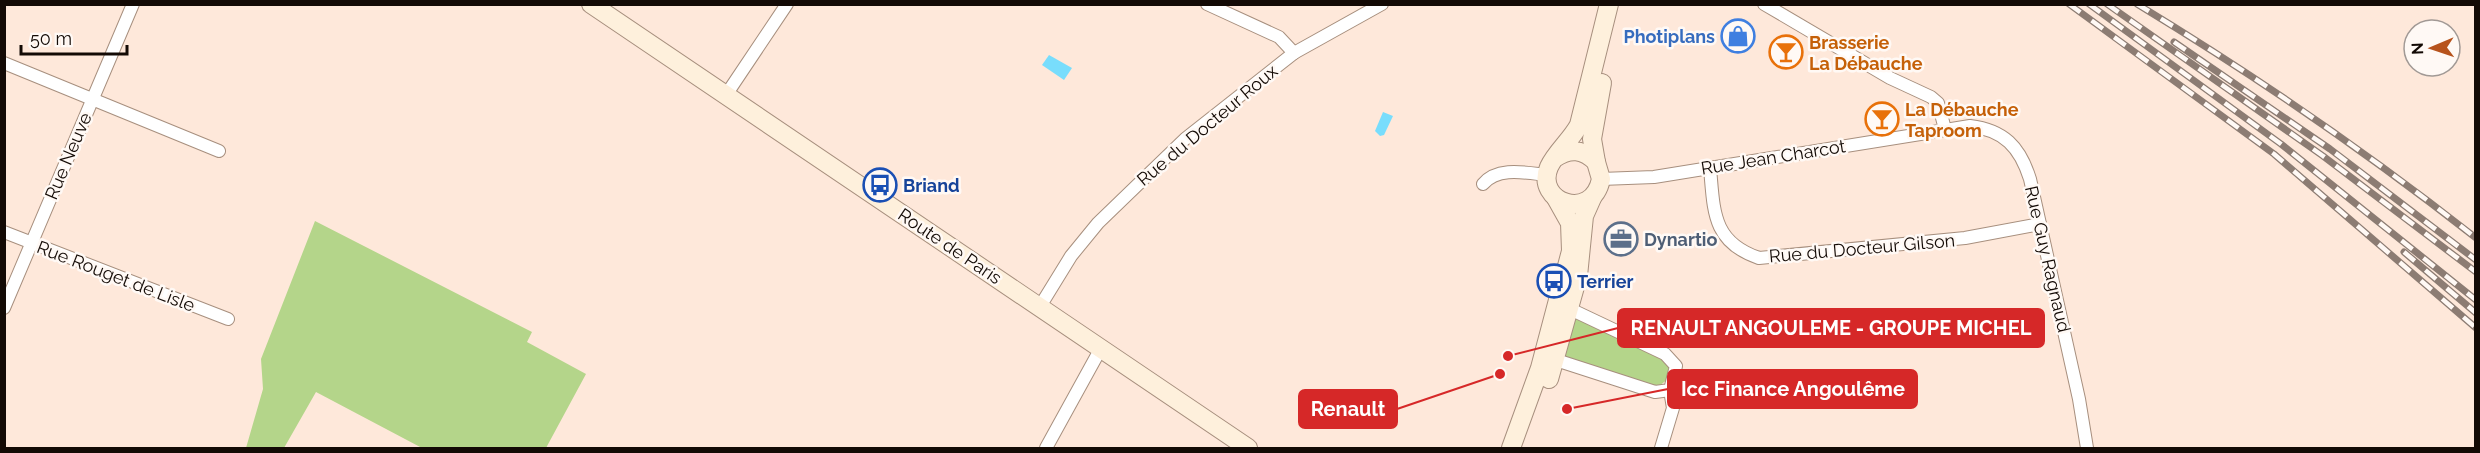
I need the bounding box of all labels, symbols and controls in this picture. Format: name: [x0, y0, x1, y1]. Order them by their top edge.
scale bar: [21, 18, 128, 56]
shop icon: Photiplans: [1720, 18, 1756, 54]
north arrow: [2402, 18, 2462, 78]
place label: Photiplans: [1623, 26, 1715, 47]
text: 50 m: [30, 28, 72, 49]
place label: Brasserie La Débauche: [1809, 32, 1923, 74]
bar icon: Brasserie La Débauche: [1768, 34, 1804, 70]
text: N: [2408, 42, 2427, 55]
street label: Rue du Docteur Roux: [1132, 60, 1282, 190]
place label: La Débauche Taproom: [1905, 99, 2019, 141]
bar icon: La Débauche Taproom: [1864, 101, 1900, 137]
street label: Rue Neuve: [40, 109, 96, 203]
street label: Rue Jean Charcot: [1699, 135, 1847, 179]
bus stop icon: Briand: [862, 167, 898, 203]
place label: Briand: [903, 175, 960, 196]
street label: Rue Guy Ragnaud: [2021, 184, 2075, 334]
street label: Route de Paris: [894, 204, 1006, 288]
office icon: Dynartio: [1603, 221, 1639, 257]
place label: Dynartio: [1644, 229, 1717, 250]
street label: Rue du Docteur Gilson: [1768, 229, 1956, 267]
street label: Rue Rouget de Lisle: [34, 236, 198, 316]
bus stop icon: Terrier: [1536, 263, 1572, 299]
place label: Terrier: [1577, 271, 1633, 292]
callout: RENAULT ANGOULEME - GROUPE MICHEL: [1618, 309, 2044, 347]
text: RENAULT ANGOULEME - GROUPE MICHEL: [1631, 316, 2032, 340]
callout: Icc Finance Angoulême: [1668, 370, 1917, 408]
text: Icc Finance Angoulême: [1681, 377, 1905, 401]
callout: Renault: [1299, 390, 1397, 428]
text: Renault: [1311, 397, 1386, 421]

